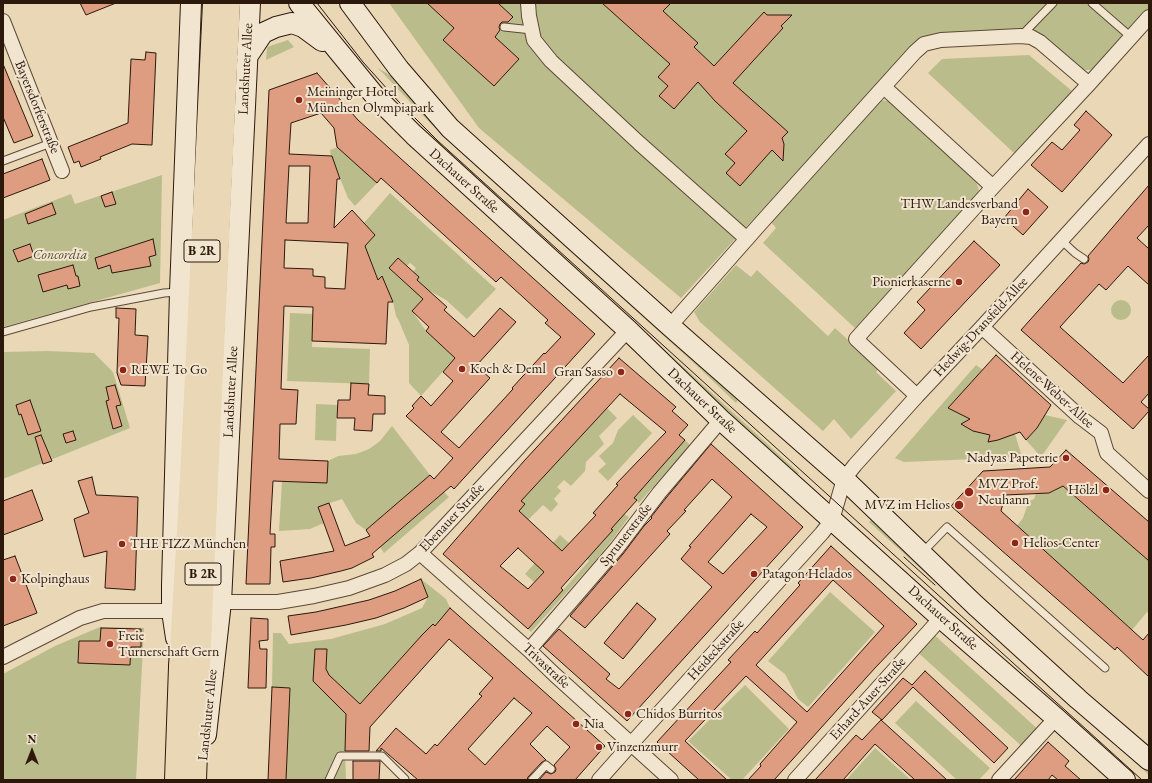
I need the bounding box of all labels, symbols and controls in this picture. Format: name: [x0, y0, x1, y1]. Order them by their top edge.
street label: Landshuter Allee: [235, 23, 257, 115]
street label: Bayersdorferstraße: [11, 58, 63, 156]
place label: Meininger Hotel München Olympiapark: [307, 84, 434, 116]
marker: Meininger Hotel München Olympiapark: [294, 95, 304, 105]
street label: Dachauer Straße: [425, 145, 503, 217]
place label: THW Landesverband Bayern: [901, 196, 1018, 228]
marker: THW Landesverband Bayern: [1021, 207, 1031, 217]
road number: B 2R: [184, 240, 220, 262]
park label: Concordia: [33, 247, 87, 263]
place label: Pionierkaserne: [872, 274, 951, 290]
street label: Hedwig-Dransfeld-Allee: [930, 274, 1032, 380]
marker: Pionierkaserne: [954, 277, 964, 287]
street label: Landshuter Allee: [220, 346, 242, 438]
street label: Helene-Weber-Allee: [1007, 348, 1097, 432]
place label: Koch & Deml: [470, 361, 546, 377]
place label: REWE To Go: [131, 362, 207, 378]
marker: Koch & Deml: [457, 364, 467, 374]
place label: Gran Sasso: [554, 364, 613, 380]
marker: REWE To Go: [118, 365, 128, 375]
street label: Dachauer Straße: [664, 365, 740, 437]
marker: Gran Sasso: [616, 367, 626, 377]
place label: Nadyas Papeterie: [967, 450, 1058, 466]
marker: Nadyas Papeterie: [1061, 453, 1071, 463]
place label: MVZ Prof. Neuhann: [978, 476, 1038, 508]
street label: Ebenauer Straße: [416, 480, 488, 556]
place label: Hölzl: [1068, 482, 1098, 498]
marker: Hölzl: [1101, 485, 1111, 495]
marker: MVZ Prof. Neuhann: [963, 486, 975, 498]
place label: MVZ im Helios: [865, 497, 950, 513]
marker: MVZ im Helios: [953, 499, 965, 511]
street label: Sprunerstraße: [596, 500, 656, 570]
place label: Helios-Center: [1023, 535, 1099, 551]
place label: THE FIZZ München: [130, 536, 246, 552]
marker: Helios-Center: [1010, 538, 1020, 548]
marker: THE FIZZ München: [117, 539, 127, 549]
road number: B 2R: [185, 563, 221, 585]
place label: Patagon Helados: [762, 566, 852, 582]
marker: Patagon Helados: [749, 569, 759, 579]
place label: Kolpinghaus: [21, 571, 89, 587]
marker: Kolpinghaus: [8, 574, 18, 584]
street label: Dachauer Straße: [904, 582, 982, 654]
street label: Heideckstraße: [684, 616, 748, 684]
place label: Freie Turnerschaft Gern: [118, 628, 219, 660]
marker: Freie Turnerschaft Gern: [105, 639, 115, 649]
street label: Trivastraße: [519, 640, 573, 692]
street label: Erhard-Auer-Straße: [826, 654, 910, 744]
street label: Landshuter Allee: [195, 668, 221, 762]
place label: Chidos Burritos: [636, 706, 722, 722]
marker: Chidos Burritos: [623, 709, 633, 719]
place label: Nia: [584, 716, 604, 732]
marker: Nia: [571, 719, 581, 729]
north arrow: [12, 731, 52, 771]
text: N: [28, 732, 36, 746]
place label: Vinzenzmurr: [607, 739, 678, 755]
marker: Vinzenzmurr: [594, 742, 604, 752]

